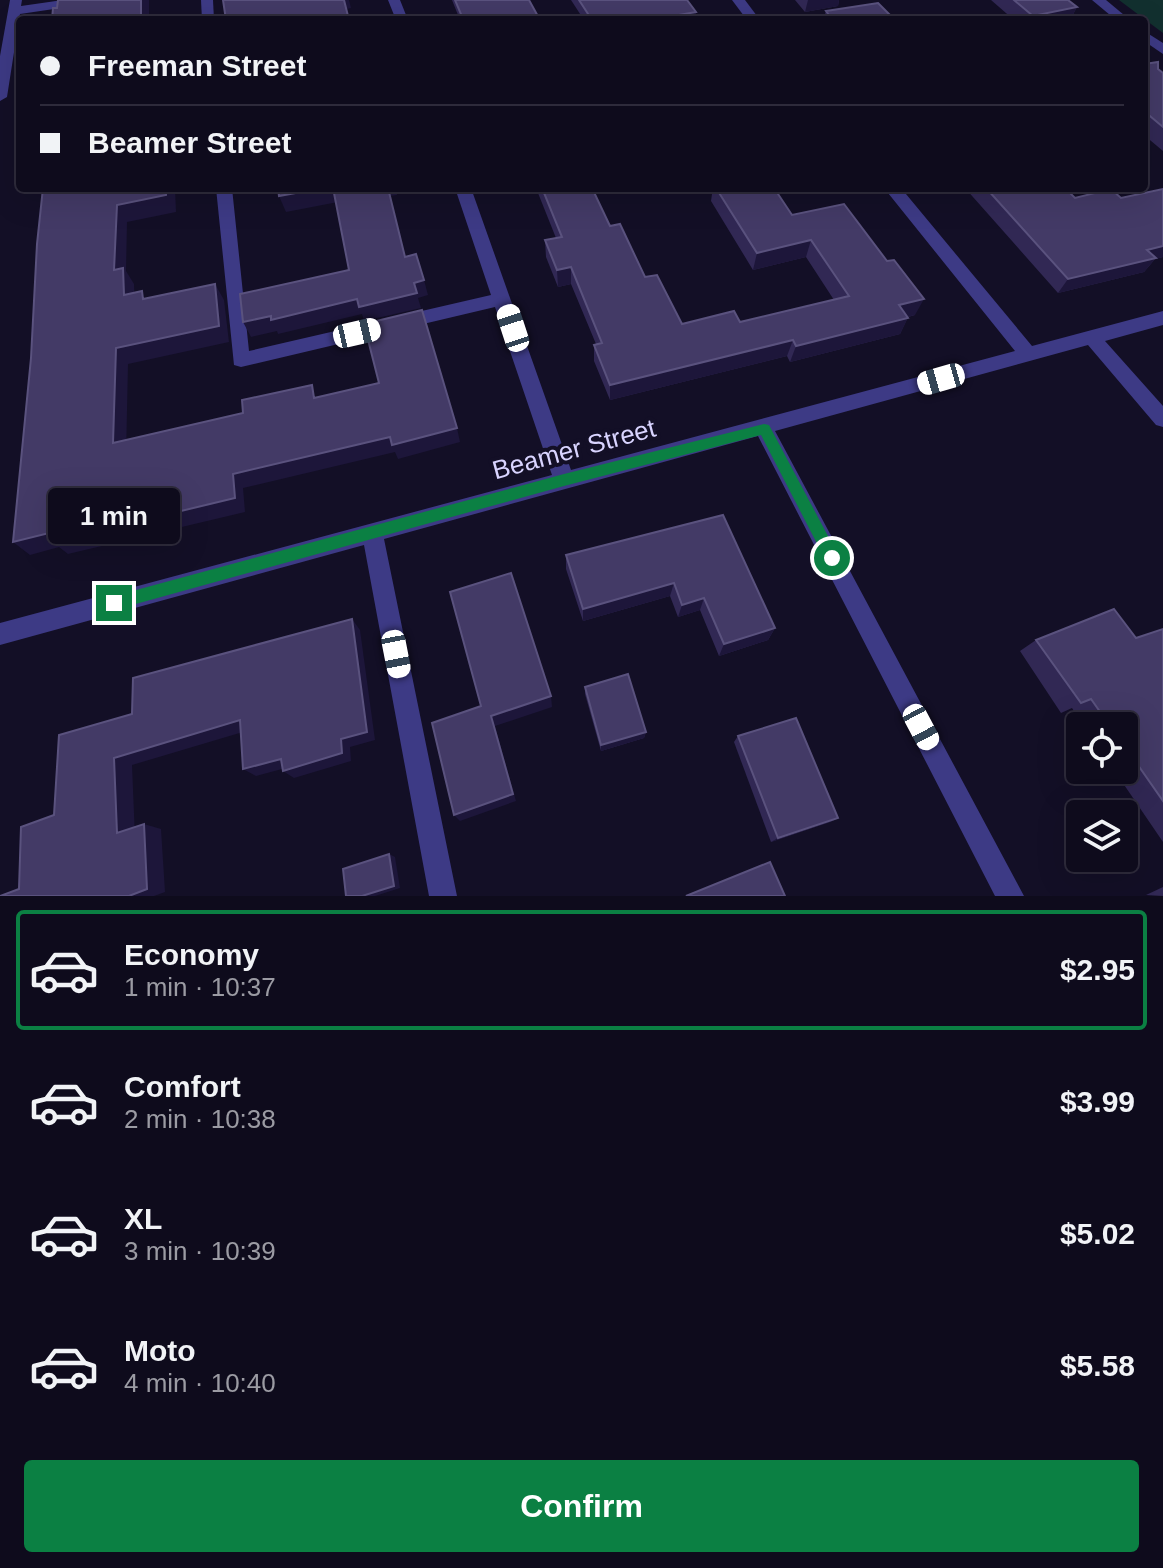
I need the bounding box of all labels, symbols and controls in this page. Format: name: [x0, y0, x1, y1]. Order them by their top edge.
text: Freeman Street: [88, 49, 306, 82]
text: Beamer Street: [88, 126, 291, 159]
car: [494, 301, 532, 355]
car: [331, 316, 383, 350]
car: [915, 361, 967, 397]
street label: Beamer Street: [489, 413, 660, 485]
callout: 1 min: [48, 487, 180, 543]
text: 1 min: [80, 501, 148, 531]
route start: [814, 540, 850, 576]
route end: [96, 585, 132, 621]
car: [380, 628, 412, 680]
car: [899, 700, 943, 754]
map controls: [1066, 712, 1138, 872]
button: locate: [1066, 712, 1138, 784]
button: layers: [1066, 800, 1138, 872]
icon: car: [28, 934, 100, 1006]
text: Economy: [124, 938, 259, 971]
text: $2.95: [1060, 953, 1135, 986]
text: 1 min · 10:37: [124, 972, 276, 1002]
icon: car: [28, 1066, 100, 1138]
text: Comfort: [124, 1070, 241, 1103]
text: $3.99: [1060, 1085, 1135, 1118]
text: 2 min · 10:38: [124, 1104, 276, 1134]
icon: car: [28, 1198, 100, 1270]
text: XL: [124, 1202, 162, 1235]
text: $5.02: [1060, 1217, 1135, 1250]
text: 3 min · 10:39: [124, 1236, 276, 1266]
icon: car: [28, 1330, 100, 1402]
text: Moto: [124, 1334, 196, 1367]
text: $5.58: [1060, 1349, 1135, 1382]
text: 4 min · 10:40: [124, 1368, 276, 1398]
button: Confirm: [24, 1460, 1139, 1552]

